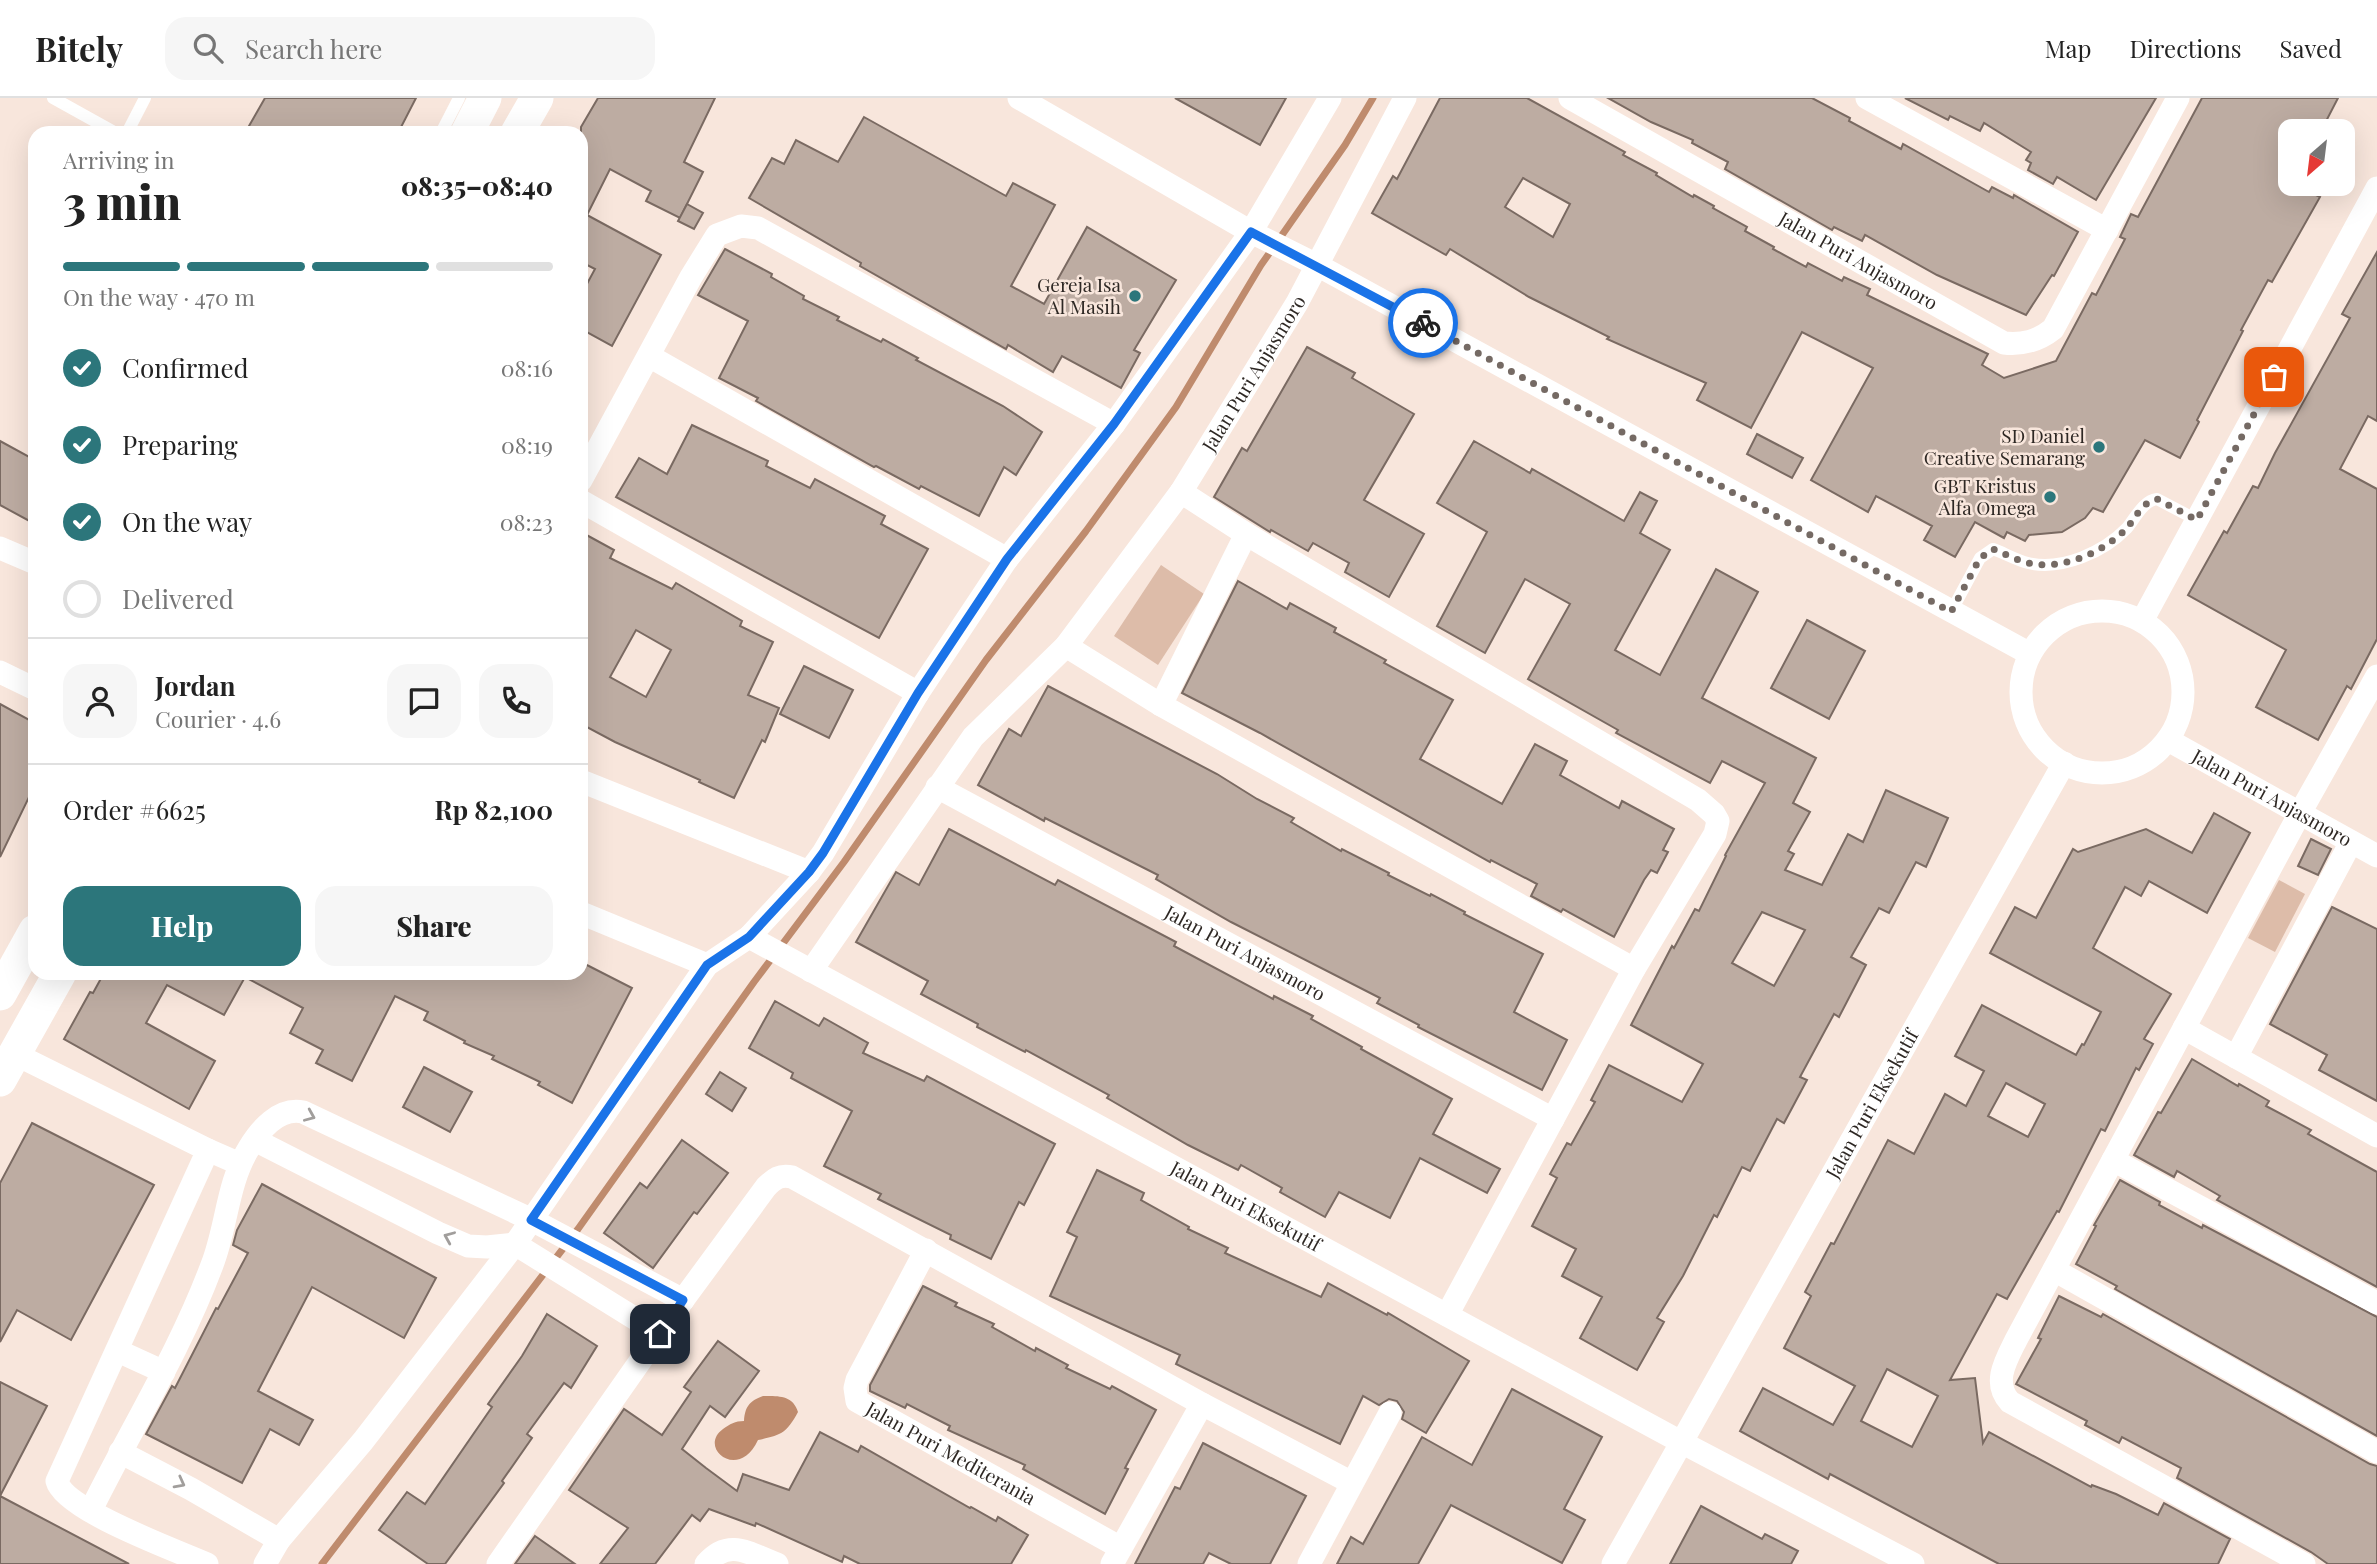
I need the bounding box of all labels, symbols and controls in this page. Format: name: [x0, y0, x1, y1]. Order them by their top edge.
search box: [165, 17, 655, 80]
text: Bitely: [35, 26, 123, 70]
icon: search: [189, 29, 227, 67]
text: Search here: [245, 31, 383, 66]
text: Map: [2045, 32, 2091, 64]
text: Directions: [2129, 32, 2242, 64]
text: Saved: [2280, 32, 2342, 64]
north arrow: [2278, 119, 2356, 196]
map controls: [2278, 119, 2355, 196]
text: Arriving in: [63, 144, 175, 175]
text: 08:35–08:40: [401, 168, 553, 203]
text: 3 min: [63, 170, 181, 232]
street label: Jalan Puri Anjasmoro: [1774, 204, 1943, 315]
place label: Gereja Isa Al Masih: [1037, 271, 1122, 319]
text: On the way · 470 m: [63, 281, 255, 312]
marker: Gereja Isa Al Masih: [1127, 288, 1143, 304]
courier: [1388, 288, 1458, 358]
street label: Jalan Puri Anjasmoro: [1195, 291, 1311, 457]
icon: bike: [1404, 304, 1442, 342]
pin: [2244, 347, 2304, 407]
icon: check: [63, 349, 101, 387]
text: Confirmed: [122, 350, 249, 385]
text: 08:16: [501, 352, 553, 383]
icon: bag: [2255, 358, 2293, 396]
place label: SD Daniel Creative Semarang: [1924, 422, 2086, 470]
icon: check: [63, 426, 101, 464]
text: Preparing: [122, 427, 238, 462]
text: 08:19: [501, 429, 553, 460]
marker: SD Daniel Creative Semarang: [2091, 439, 2107, 455]
place label: GBT Kristus Alfa Omega: [1934, 472, 2037, 520]
marker: GBT Kristus Alfa Omega: [2042, 489, 2058, 505]
icon: check: [63, 503, 101, 541]
text: On the way: [122, 504, 252, 539]
text: 08:23: [500, 506, 553, 537]
text: Delivered: [122, 581, 234, 616]
button: person: [63, 664, 137, 738]
button: chat: [387, 664, 461, 738]
button: phone: [479, 664, 553, 738]
text: Jordan: [155, 668, 235, 703]
text: Courier · 4.6: [155, 703, 281, 734]
street label: Jalan Puri Anjasmoro: [2187, 742, 2357, 852]
text: Order #6625: [63, 792, 206, 827]
text: Rp 82,100: [435, 792, 553, 827]
button: Help: [63, 886, 301, 966]
button: Share: [315, 886, 553, 966]
street label: Jalan Puri Anjasmoro: [1160, 898, 1330, 1006]
street label: Jalan Puri Eksekutif: [1818, 1023, 1924, 1184]
one-way arrow: [303, 1107, 315, 1121]
street label: Jalan Puri Eksekutif: [1166, 1153, 1328, 1257]
one-way arrow: [444, 1231, 456, 1245]
pin: [630, 1304, 690, 1364]
icon: home: [641, 1315, 679, 1353]
street label: Jalan Puri Mediterania: [861, 1394, 1041, 1510]
one-way arrow: [173, 1475, 186, 1489]

